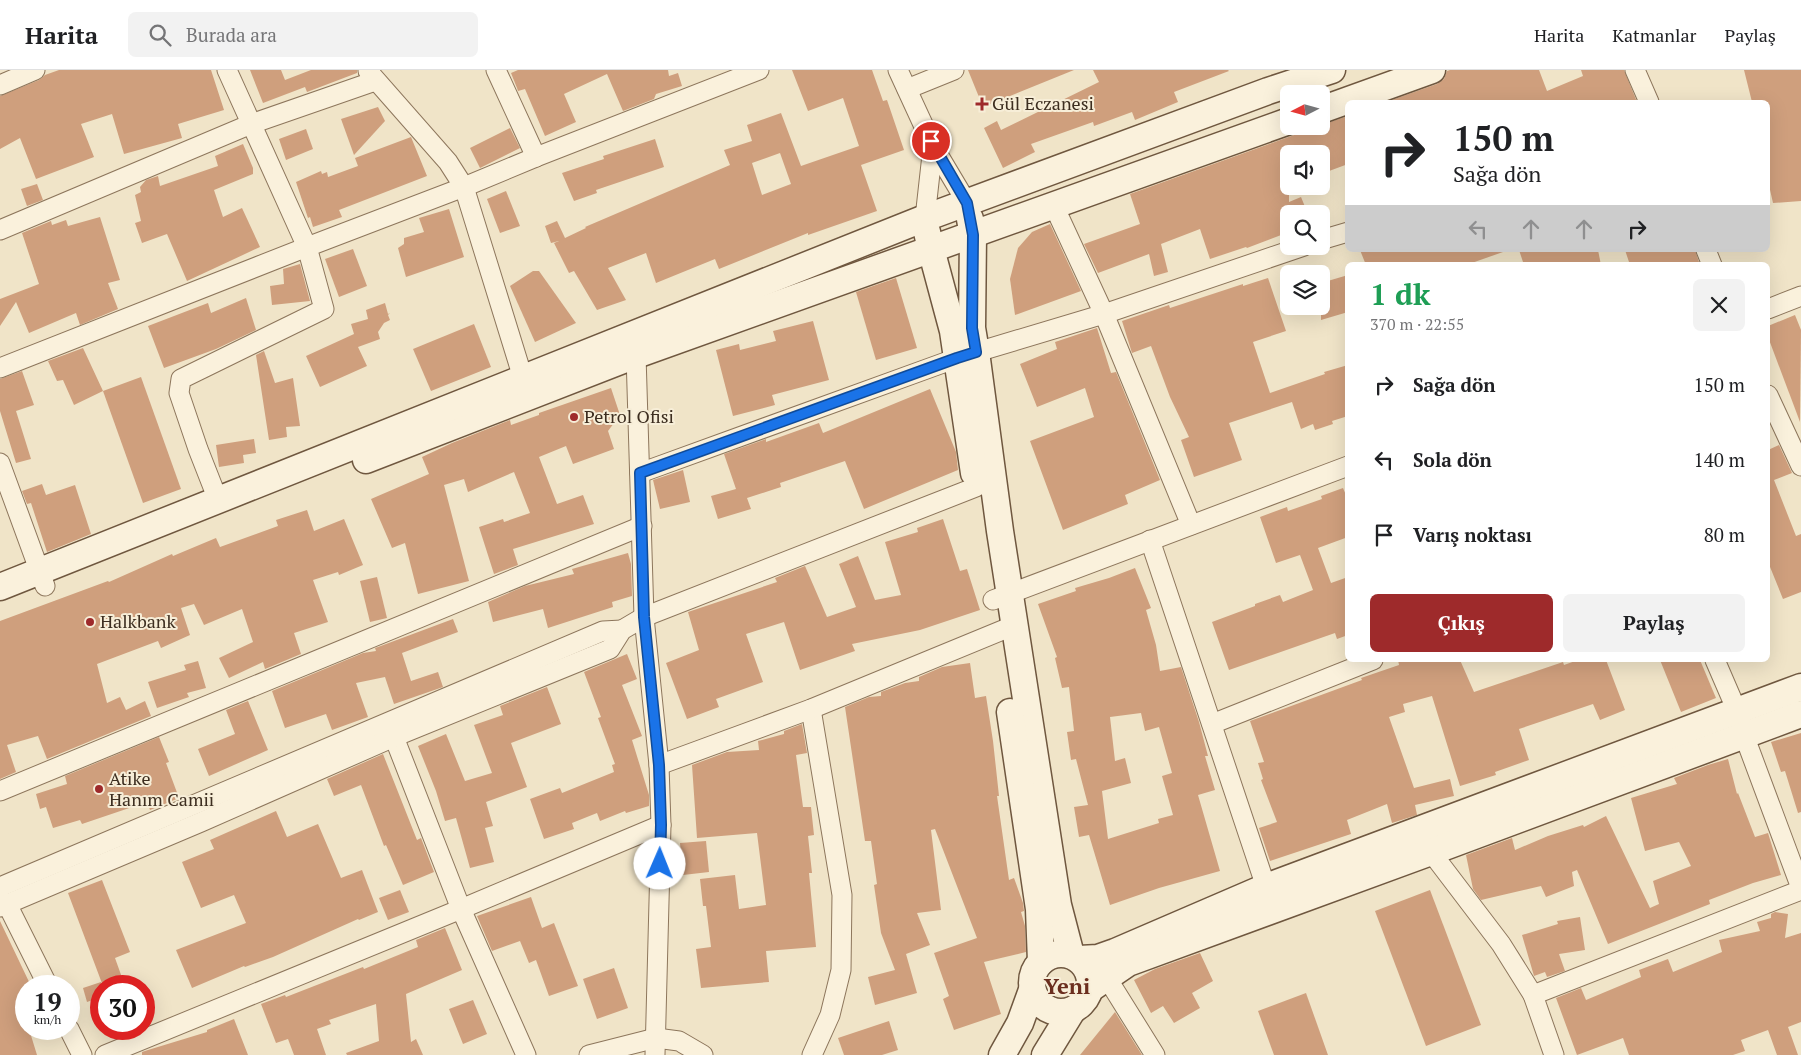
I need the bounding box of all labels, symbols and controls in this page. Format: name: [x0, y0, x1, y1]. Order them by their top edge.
search box: [128, 12, 478, 57]
text: Harita: [25, 19, 98, 51]
icon: search: [146, 21, 174, 49]
text: Burada ara: [186, 22, 277, 47]
text: Harita: [1534, 23, 1584, 47]
text: Katmanlar: [1612, 23, 1696, 47]
text: Paylaş: [1724, 23, 1776, 47]
north arrow: [1280, 85, 1330, 135]
map controls: [1280, 85, 1330, 315]
place label: Gül Eczanesi: [992, 91, 1094, 115]
marker: Gül Eczanesi: [976, 98, 988, 110]
text: 150 m: [1453, 115, 1554, 161]
pin: [910, 120, 952, 162]
icon: right: [1370, 120, 1435, 185]
icon: arrive: [917, 127, 945, 155]
button: sound: [1280, 145, 1330, 195]
text: Sağa dön: [1453, 159, 1541, 188]
button: search: [1280, 205, 1330, 255]
icon: left: [1464, 215, 1492, 243]
icon: ahead: [1517, 215, 1545, 243]
icon: ahead: [1570, 215, 1598, 243]
icon: right: [1623, 215, 1651, 243]
button: layers: [1280, 265, 1330, 315]
text: 1 dk: [1370, 274, 1431, 314]
button: close: [1693, 279, 1745, 331]
text: 370 m · 22:55: [1370, 313, 1464, 335]
icon: right: [1370, 371, 1398, 399]
text: Sağa dön: [1413, 372, 1496, 397]
text: 150 m: [1694, 372, 1745, 397]
place label: Petrol Ofisi: [584, 404, 674, 428]
marker: Petrol Ofisi: [568, 411, 580, 423]
icon: left: [1370, 446, 1398, 474]
text: Sola dön: [1413, 447, 1492, 472]
text: 140 m: [1694, 447, 1745, 472]
icon: arrive: [1370, 521, 1398, 549]
text: Varış noktası: [1413, 522, 1532, 547]
text: 80 m: [1704, 522, 1745, 547]
button: Çıkış: [1370, 594, 1553, 652]
button: Paylaş: [1563, 594, 1745, 652]
place label: Halkbank: [100, 609, 176, 633]
marker: Halkbank: [84, 616, 96, 628]
place label: Atike Hanım Camii: [109, 766, 214, 811]
marker: Atike Hanım Camii: [93, 783, 105, 795]
position arrow: [633, 837, 685, 889]
district label: Yeni: [1044, 971, 1090, 1000]
speed limit sign: 30: [90, 975, 155, 1040]
text: 19: [33, 985, 62, 1018]
text: km/h: [34, 1012, 61, 1027]

